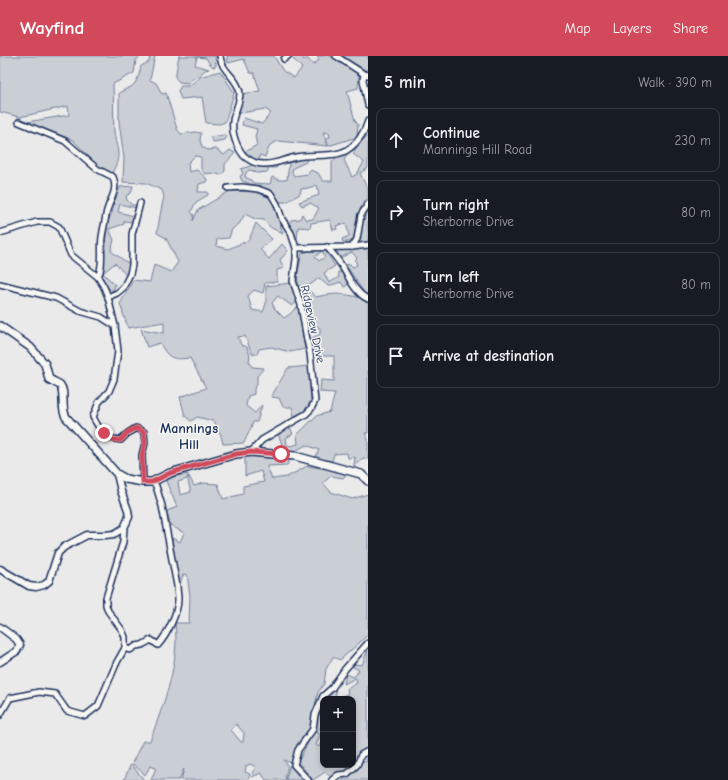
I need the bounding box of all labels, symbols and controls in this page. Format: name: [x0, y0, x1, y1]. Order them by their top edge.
text: Wayfind: [20, 17, 84, 39]
text: Map: [564, 20, 591, 37]
text: Layers: [613, 20, 651, 37]
text: Share: [673, 20, 708, 37]
text: 5 min: [384, 73, 426, 92]
text: Walk · 390 m: [638, 75, 712, 90]
text: Continue: [423, 124, 480, 142]
icon: ahead: [385, 129, 407, 151]
text: 230 m: [675, 133, 711, 148]
text: Mannings Hill Road: [423, 142, 532, 157]
text: Turn right: [423, 196, 489, 214]
icon: right: [385, 201, 407, 223]
text: 80 m: [681, 205, 711, 220]
text: Sherborne Drive: [423, 214, 514, 229]
text: Turn left: [423, 268, 479, 286]
icon: left: [385, 273, 407, 295]
text: 80 m: [681, 277, 711, 292]
street label: Ridgeview Drive: [298, 284, 328, 364]
text: Sherborne Drive: [423, 286, 514, 301]
icon: arrive: [385, 345, 407, 367]
text: Arrive at destination: [423, 347, 554, 365]
district label: Mannings Hill: [160, 420, 218, 453]
route end: [95, 424, 113, 442]
route start: [272, 445, 290, 463]
map controls: [320, 696, 356, 768]
button: +: [320, 696, 356, 732]
button: −: [320, 732, 356, 768]

